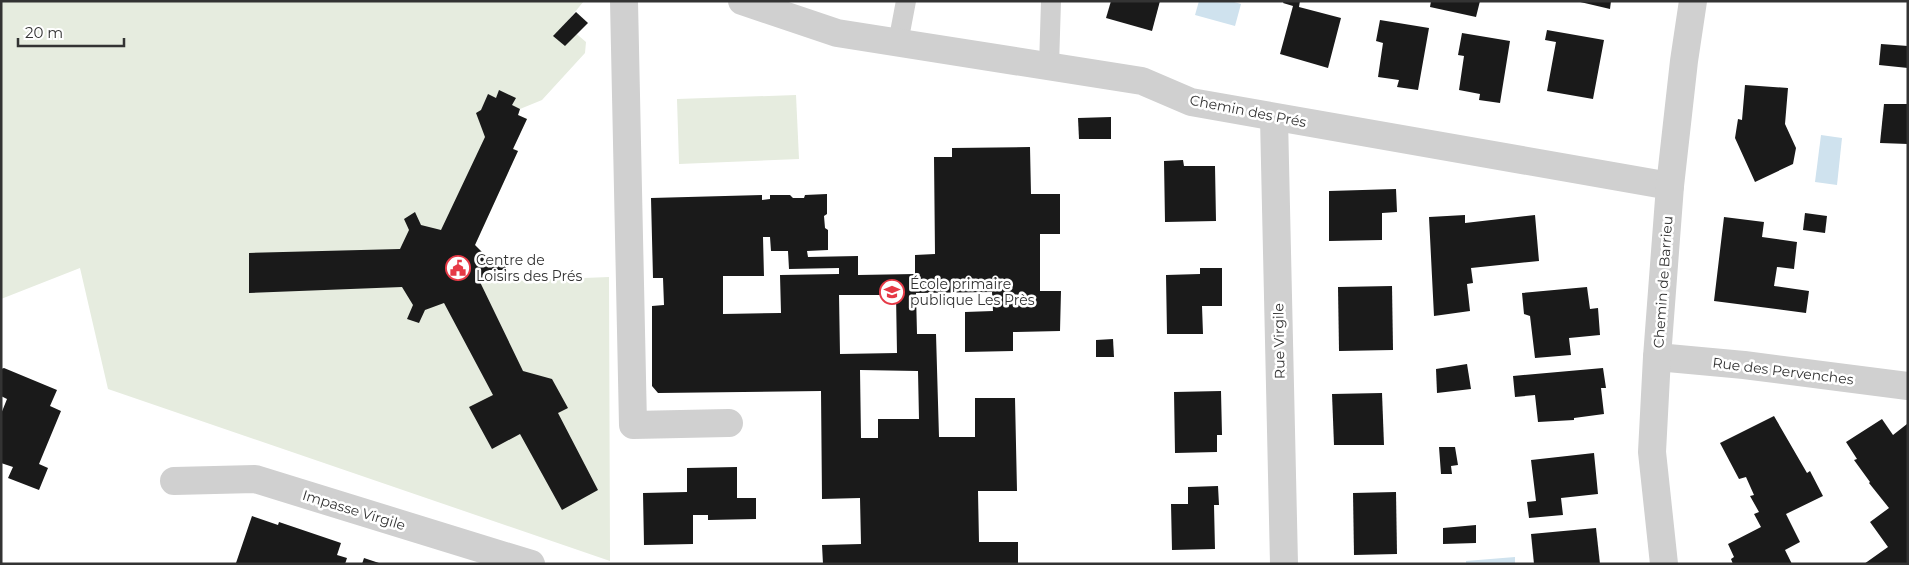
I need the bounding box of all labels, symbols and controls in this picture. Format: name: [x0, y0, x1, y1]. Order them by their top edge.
scale bar: [18, 15, 124, 47]
text: 20 m: [25, 23, 63, 42]
street label: Chemin des Prés: [1188, 91, 1308, 131]
street label: Chemin de Barrieu: [1649, 215, 1677, 349]
place label: Centre de Loisirs des Prés: [476, 251, 582, 285]
public building icon: Centre de Loisirs des Prés: [445, 255, 471, 281]
place label: École primaire publique Les Près: [910, 275, 1035, 309]
school or university icon: École primaire publique Les Près: [879, 279, 905, 305]
street label: Rue Virgile: [1269, 303, 1289, 379]
street label: Rue des Pervenches: [1711, 353, 1855, 389]
street label: Impasse Virgile: [300, 486, 408, 534]

